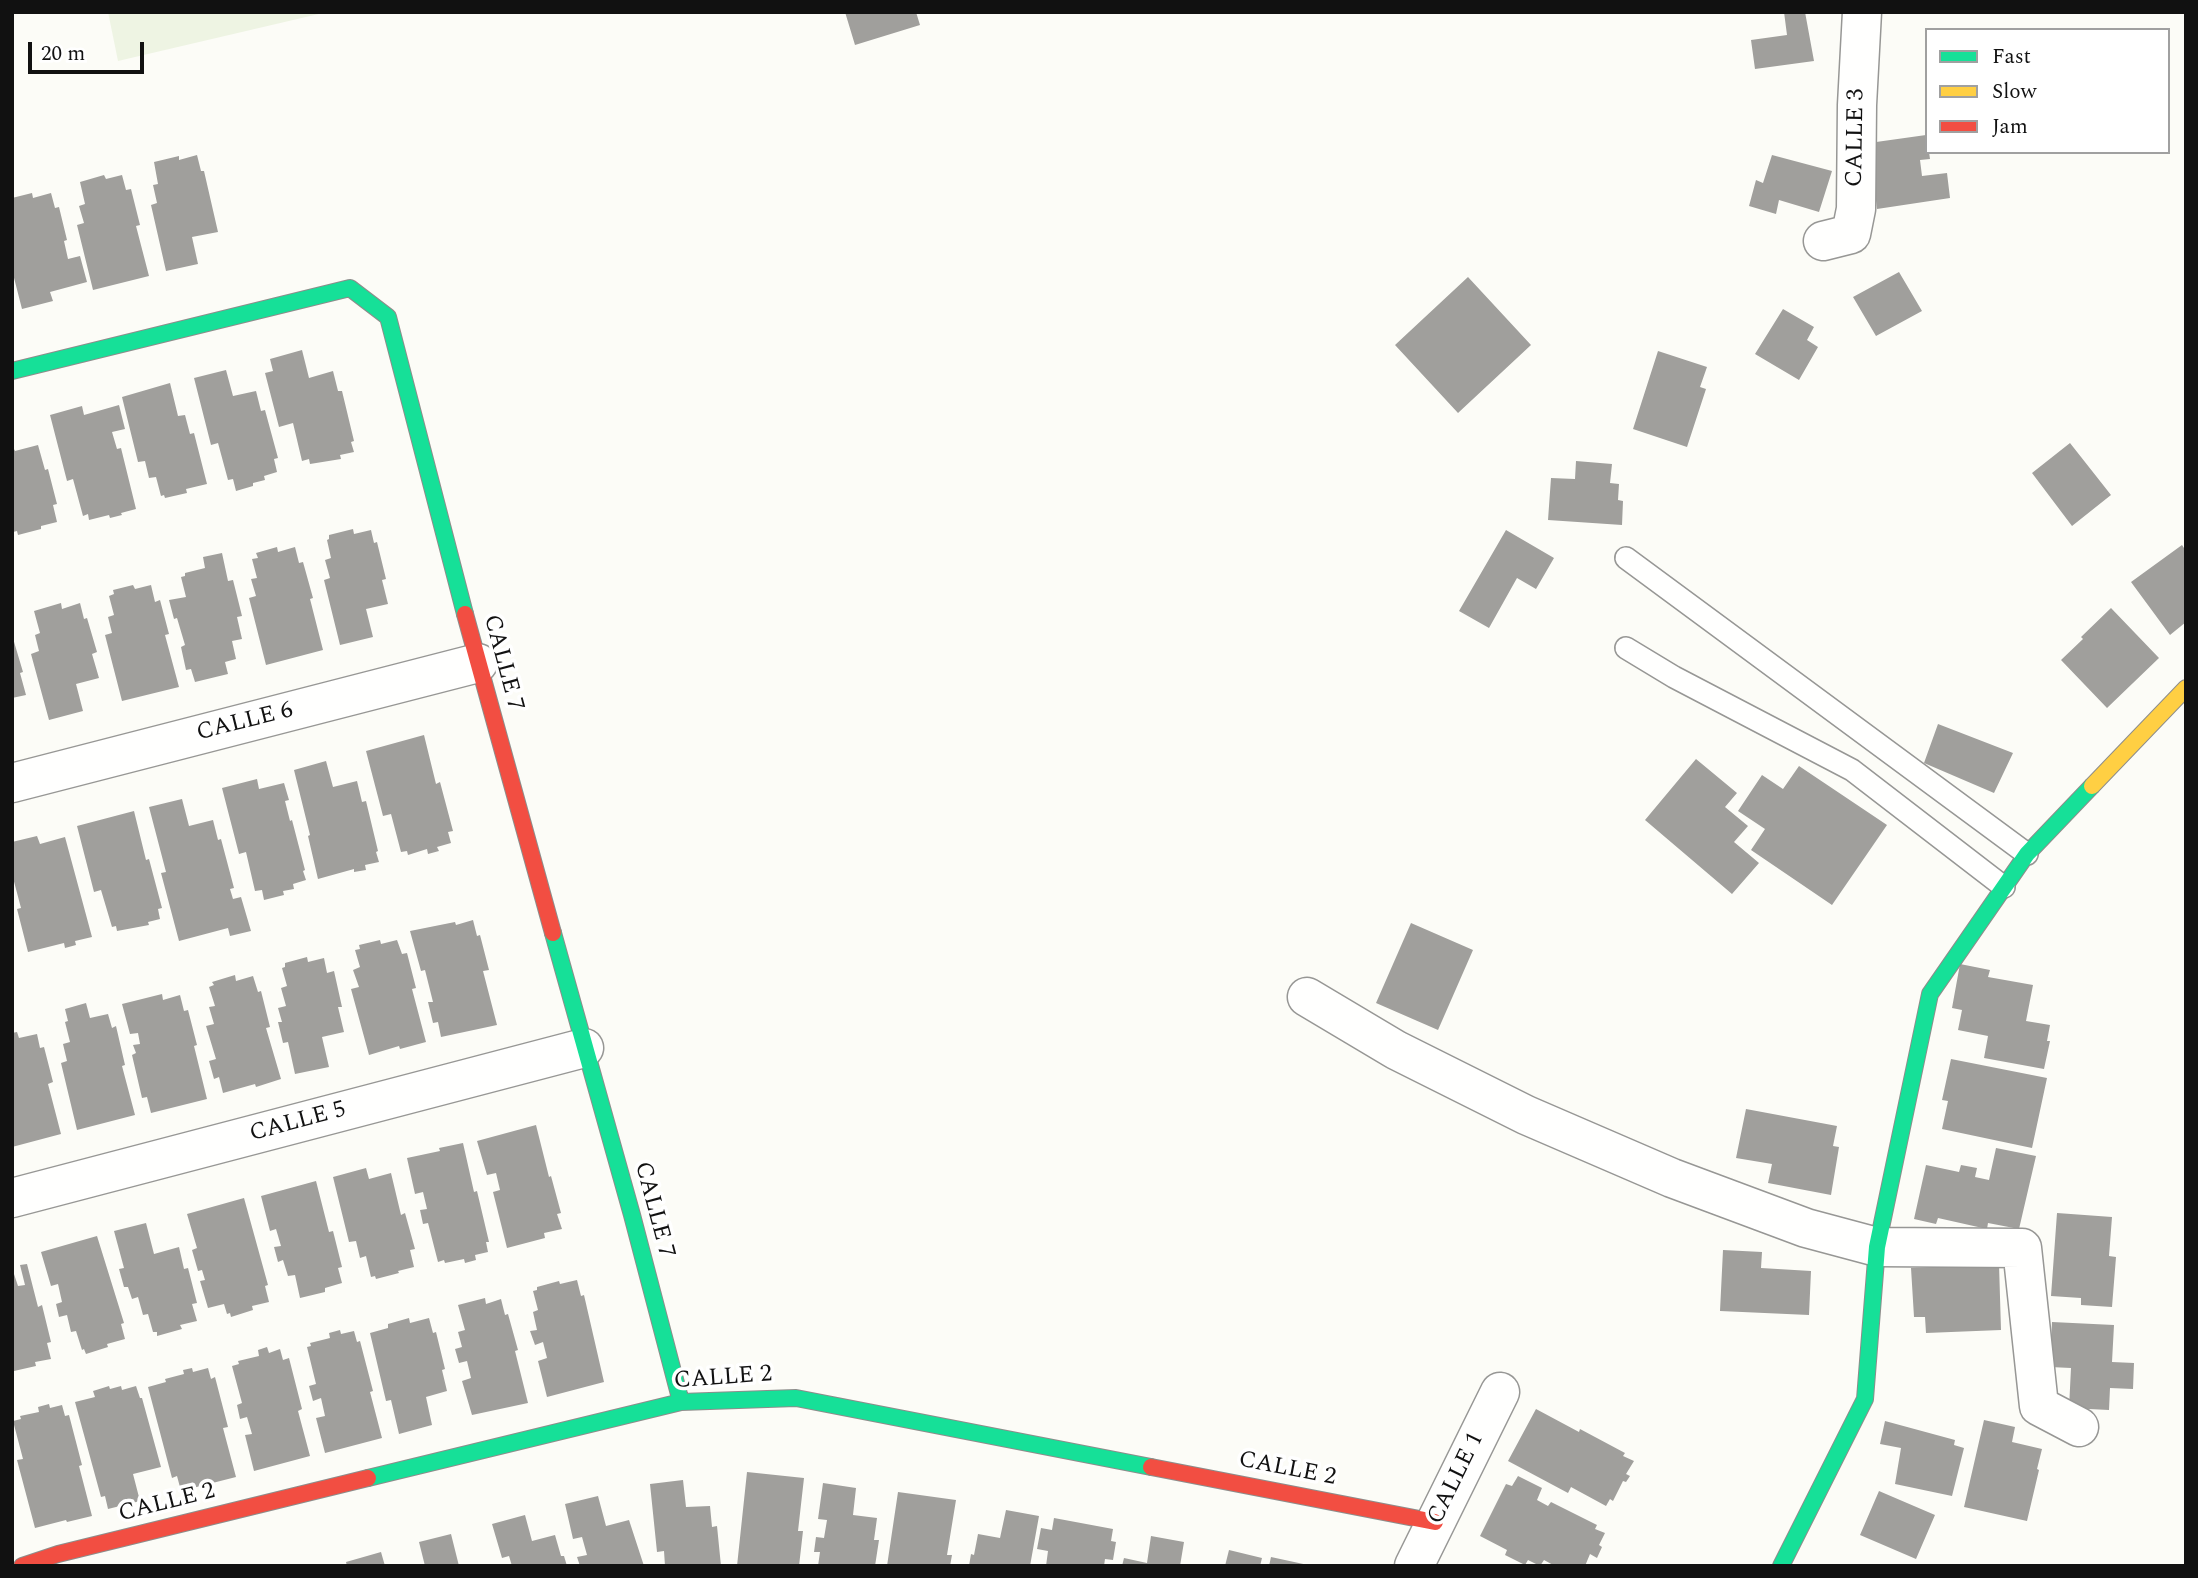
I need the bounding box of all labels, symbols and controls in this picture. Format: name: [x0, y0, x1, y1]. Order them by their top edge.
scale bar: [32, 28, 147, 72]
legend: [1925, 28, 2170, 154]
text: 20 m: [41, 38, 85, 70]
text: Fast: [1992, 41, 2031, 73]
text: Slow: [1992, 76, 2036, 108]
street label: CALLE 3: [1842, 89, 1872, 187]
text: Jam: [1992, 111, 2028, 143]
street label: CALLE 7: [475, 612, 529, 714]
street label: CALLE 6: [194, 697, 296, 749]
street label: CALLE 5: [247, 1096, 349, 1150]
street label: CALLE 7: [626, 1159, 680, 1261]
street label: CALLE 2: [673, 1361, 773, 1397]
street label: CALLE 1: [1422, 1428, 1492, 1530]
street label: CALLE 2: [1236, 1446, 1338, 1494]
street label: CALLE 2: [116, 1478, 218, 1530]

